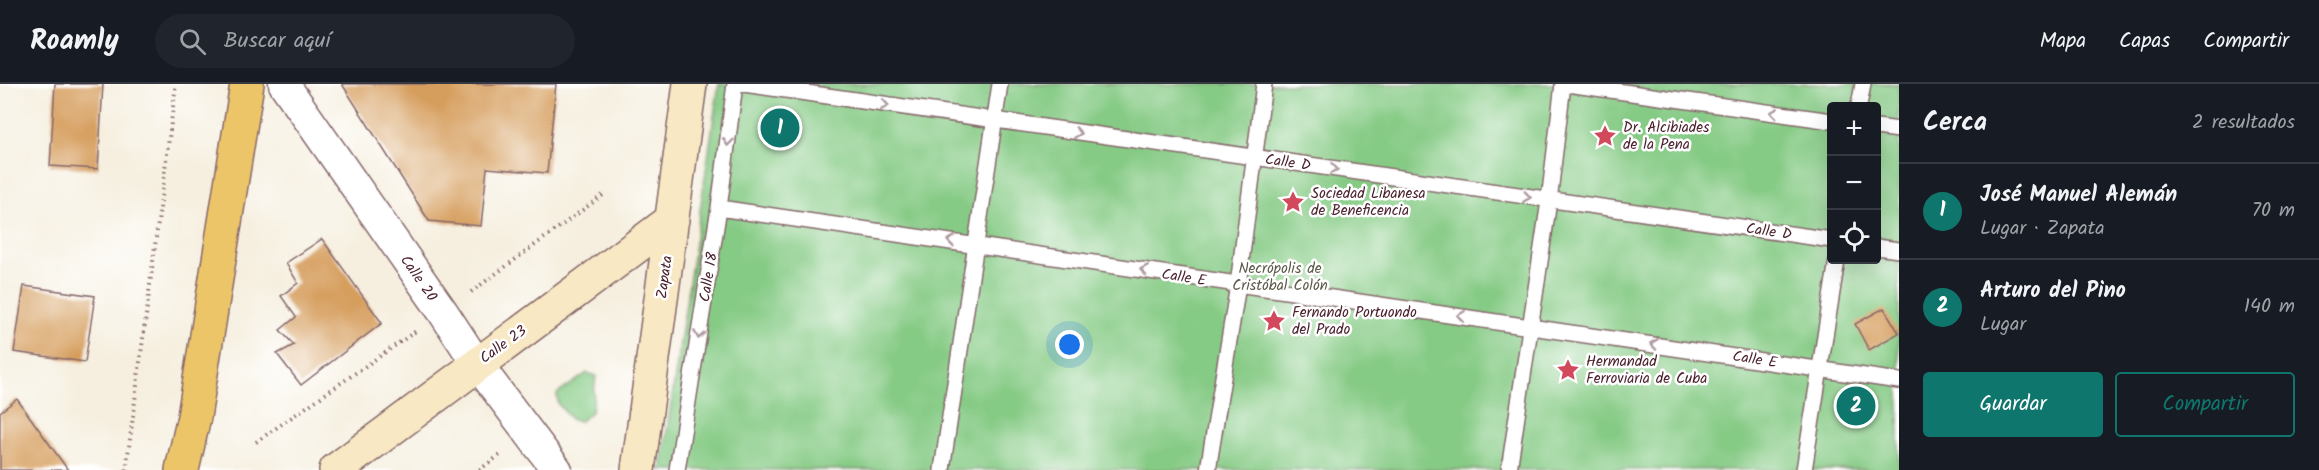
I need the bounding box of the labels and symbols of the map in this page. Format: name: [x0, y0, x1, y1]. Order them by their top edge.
one-way arrow: [881, 99, 890, 111]
pin: 1: [760, 106, 800, 150]
one-way arrow: [1769, 108, 1778, 120]
place label: Dr. Alcibiades de la Pena: [1623, 116, 1710, 157]
place icon: Dr. Alcibiades de la Pena: [1592, 123, 1618, 149]
one-way arrow: [1074, 126, 1083, 138]
one-way arrow: [722, 137, 734, 147]
street label: Calle D: [1264, 148, 1313, 178]
one-way arrow: [1329, 162, 1338, 174]
place label: Sociedad Libanesa de Beneficencia: [1311, 182, 1426, 223]
place icon: Sociedad Libanesa de Beneficencia: [1280, 189, 1306, 215]
one-way arrow: [1522, 191, 1531, 203]
street label: Calle D: [1745, 217, 1794, 247]
one-way arrow: [946, 236, 955, 248]
street label: Calle 20: [393, 250, 443, 307]
street label: Calle 18: [693, 250, 725, 304]
street label: Zapata: [650, 254, 680, 300]
park label: Necrópolis de Cristóbal Colón: [1232, 257, 1328, 298]
street label: Calle E: [1160, 263, 1209, 294]
one-way arrow: [1139, 265, 1148, 277]
place label: Fernando Portuondo del Prado: [1292, 301, 1417, 342]
place icon: Fernando Portuondo del Prado: [1261, 308, 1287, 334]
one-way arrow: [1457, 310, 1466, 322]
street label: Calle 23: [475, 319, 533, 370]
one-way arrow: [693, 329, 706, 339]
your location: [1055, 330, 1084, 359]
one-way arrow: [1650, 338, 1659, 350]
street label: Calle E: [1731, 345, 1780, 376]
place label: Hermandad Ferroviaria de Cuba: [1586, 350, 1707, 391]
place icon: Hermandad Ferroviaria de Cuba: [1555, 357, 1581, 383]
pin: 2: [1836, 384, 1876, 428]

